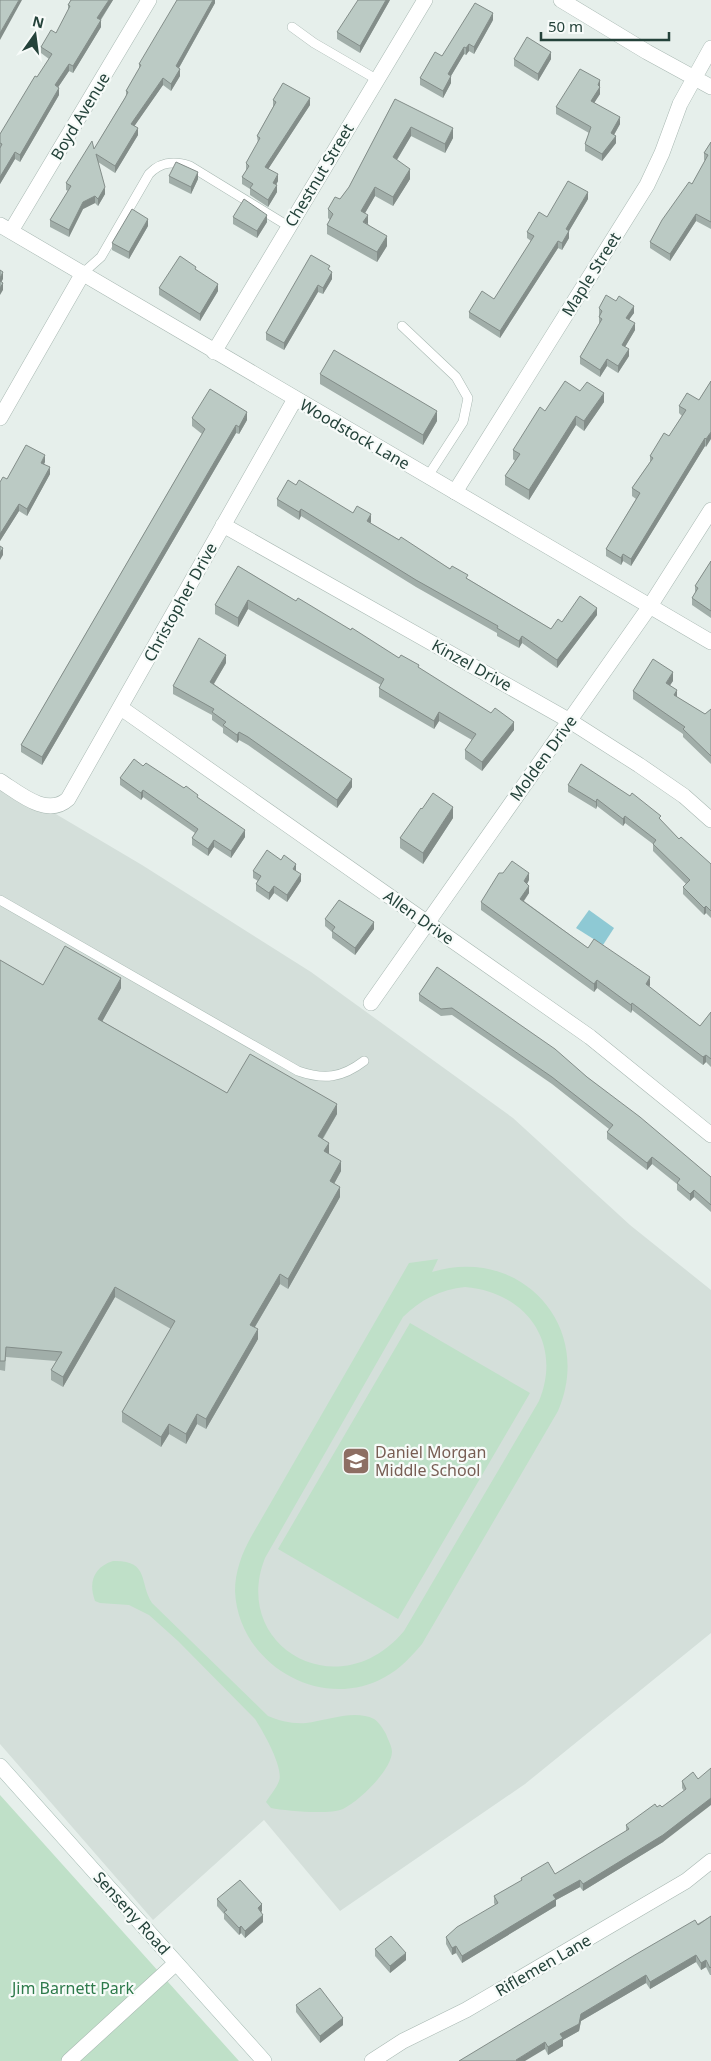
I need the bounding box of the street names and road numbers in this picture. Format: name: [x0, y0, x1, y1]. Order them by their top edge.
street label: Boyd Avenue: [45, 68, 115, 164]
street label: Chestnut Street: [279, 119, 359, 231]
street label: Maple Street: [556, 228, 626, 320]
street label: Woodstock Lane: [296, 394, 414, 474]
street label: Christopher Drive: [138, 539, 222, 665]
street label: Kinzel Drive: [428, 634, 516, 696]
street label: Molden Drive: [504, 711, 582, 805]
street label: Allen Drive: [379, 885, 459, 949]
street label: Senseny Road: [89, 1867, 175, 1959]
street label: Riflemen Lane: [491, 1929, 595, 2001]

